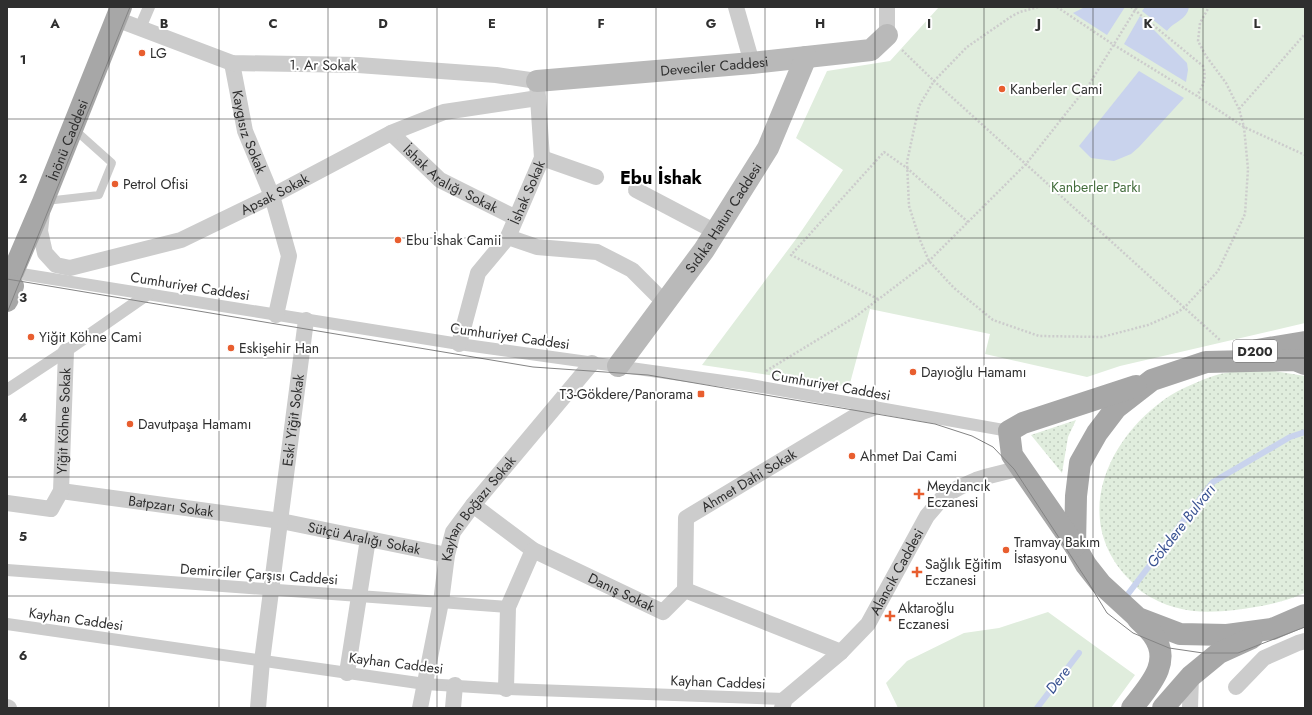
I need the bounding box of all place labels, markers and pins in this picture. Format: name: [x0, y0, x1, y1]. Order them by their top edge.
place label: LG: [150, 43, 167, 63]
marker: LG: [137, 48, 147, 58]
place label: Kanberler Cami: [1010, 79, 1102, 99]
marker: Kanberler Cami: [997, 84, 1007, 94]
place label: Petrol Ofisi: [123, 174, 188, 194]
marker: Petrol Ofisi: [110, 179, 120, 189]
place label: Ebu İshak Camii: [406, 230, 501, 250]
marker: Ebu İshak Camii: [393, 235, 403, 245]
place label: Yiğit Köhne Cami: [39, 327, 142, 347]
marker: Yiğit Köhne Cami: [26, 332, 36, 342]
place label: Eskişehir Han: [239, 338, 319, 358]
marker: Eskişehir Han: [226, 343, 236, 353]
place label: Dayıoğlu Hamamı: [921, 362, 1026, 382]
marker: Dayıoğlu Hamamı: [908, 367, 918, 377]
place label: T3-Gökdere/Panorama: [560, 384, 693, 404]
marker: T3-Gökdere/Panorama: [696, 389, 706, 399]
place label: Davutpaşa Hamamı: [138, 414, 251, 434]
marker: Davutpaşa Hamamı: [125, 419, 135, 429]
place label: Ahmet Dai Cami: [860, 446, 957, 466]
marker: Ahmet Dai Cami: [847, 451, 857, 461]
place label: Meydancık Eczanesi: [927, 476, 991, 512]
marker: Meydancık Eczanesi: [914, 489, 924, 499]
place label: Tramvay Bakım İstasyonu: [1014, 532, 1100, 568]
marker: Tramvay Bakım İstasyonu: [1001, 545, 1011, 555]
place label: Sağlık Eğitim Eczanesi: [925, 554, 1002, 590]
marker: Sağlık Eğitim Eczanesi: [912, 567, 922, 577]
place label: Aktaroğlu Eczanesi: [898, 598, 954, 634]
marker: Aktaroğlu Eczanesi: [885, 611, 895, 621]

